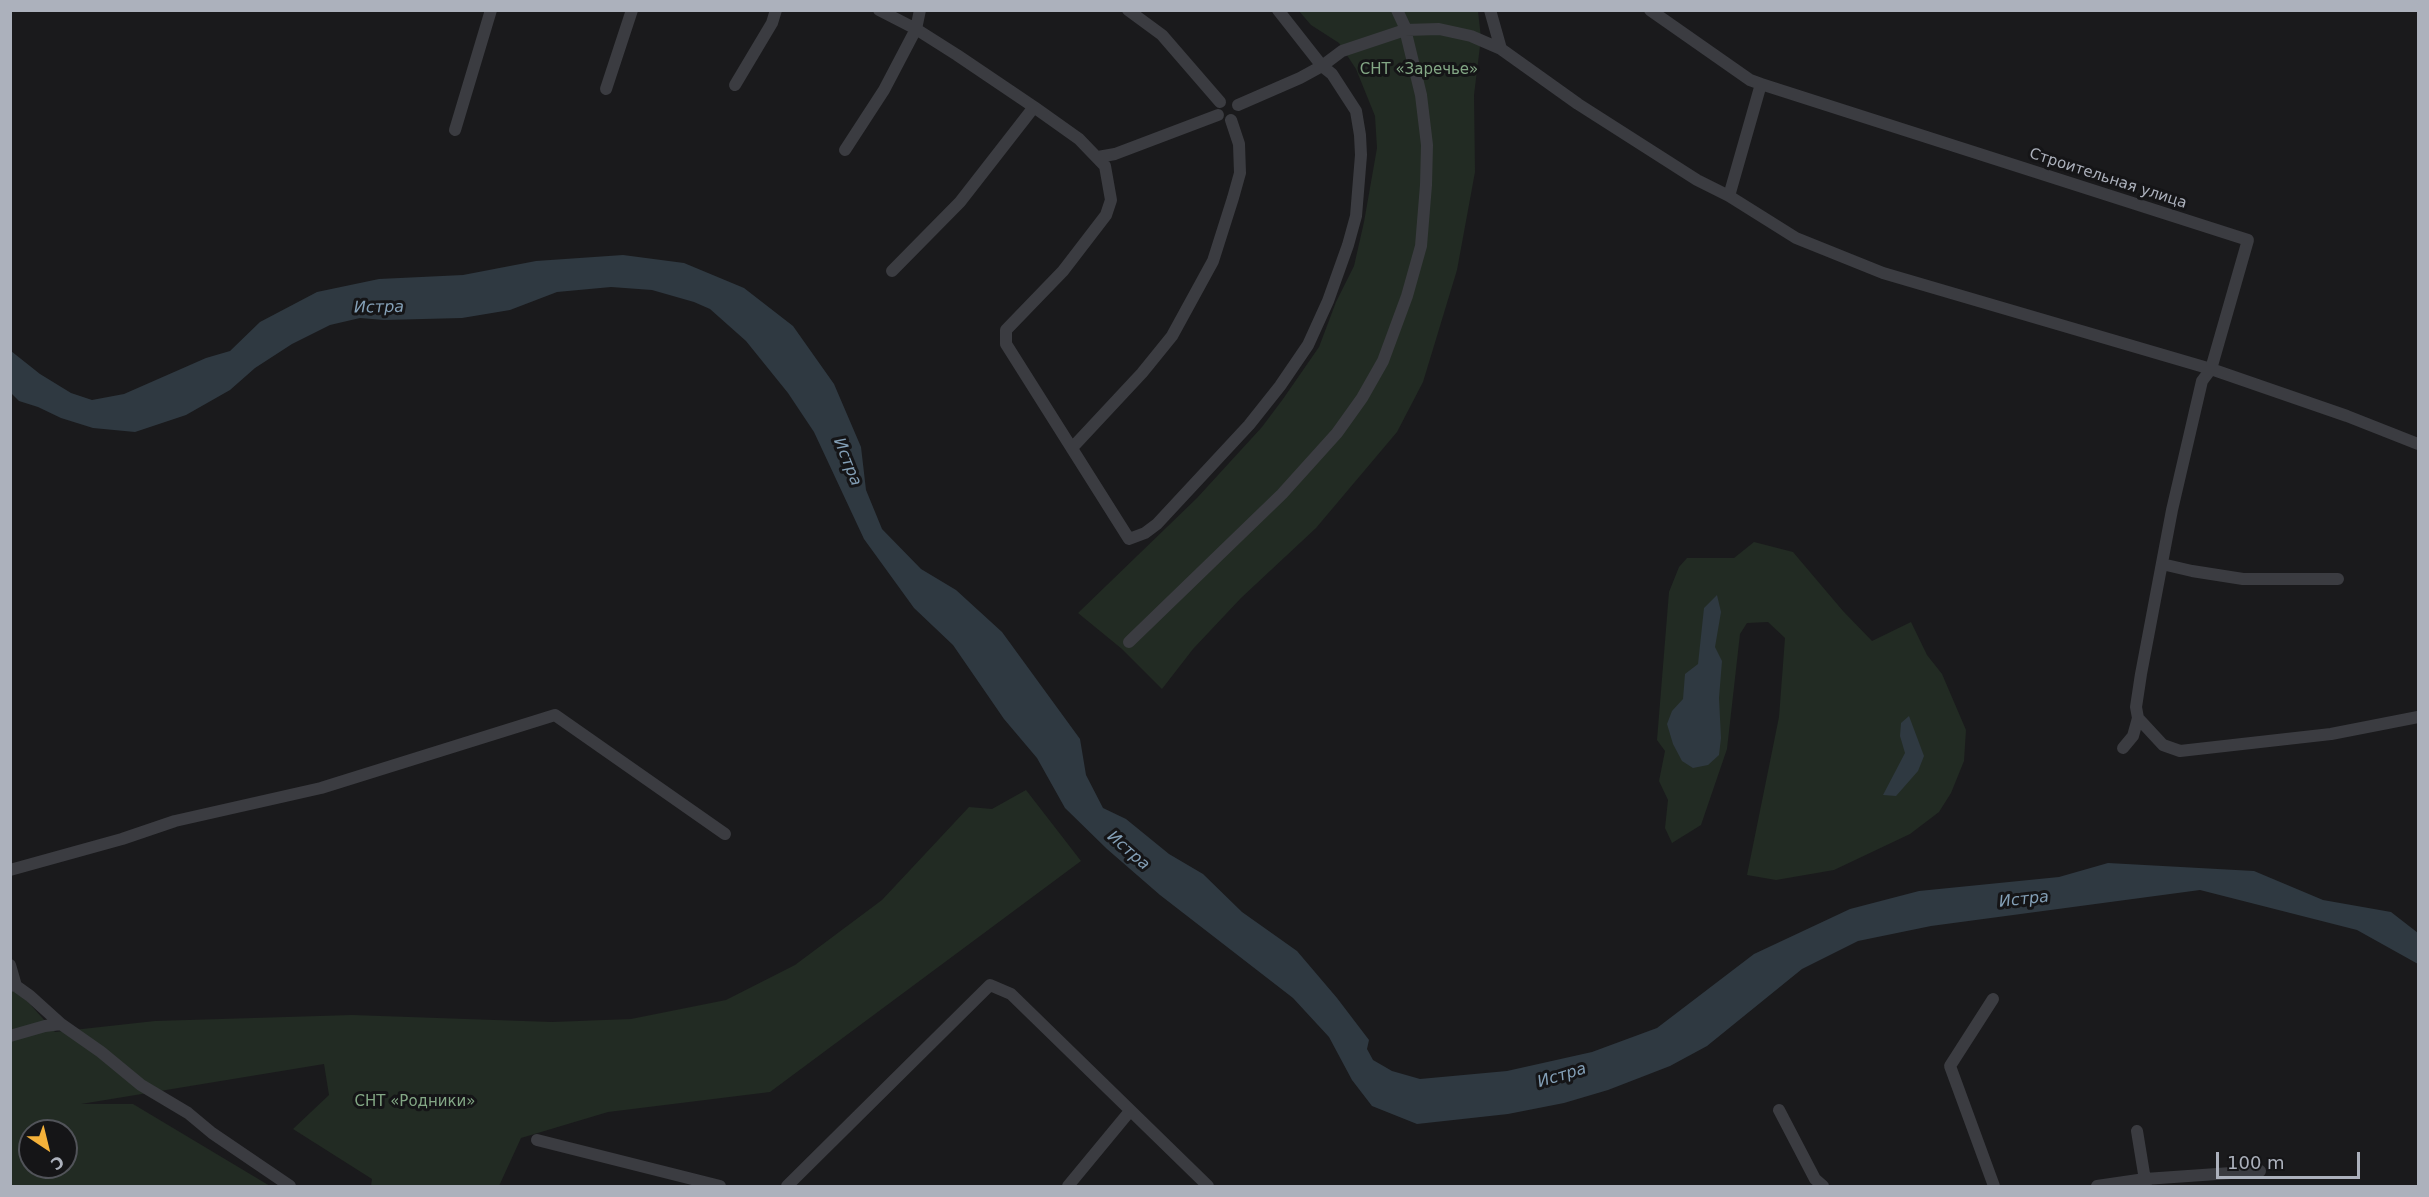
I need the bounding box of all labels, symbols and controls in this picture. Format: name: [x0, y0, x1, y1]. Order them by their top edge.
park label: СНТ «Заречье»: [1360, 61, 1478, 79]
street label: Строительная улица: [2027, 145, 2189, 213]
water label: Истра: [354, 298, 404, 318]
water label: Истра: [829, 435, 865, 489]
water label: Истра: [1103, 827, 1153, 875]
water label: Истра: [1998, 888, 2050, 912]
water label: Истра: [1535, 1060, 1589, 1092]
park label: СНТ «Родники»: [355, 1093, 475, 1111]
north arrow: [18, 1119, 78, 1179]
scale bar: [2219, 1140, 2363, 1178]
text: С: [47, 1151, 68, 1174]
text: 100 m: [2227, 1152, 2285, 1173]

